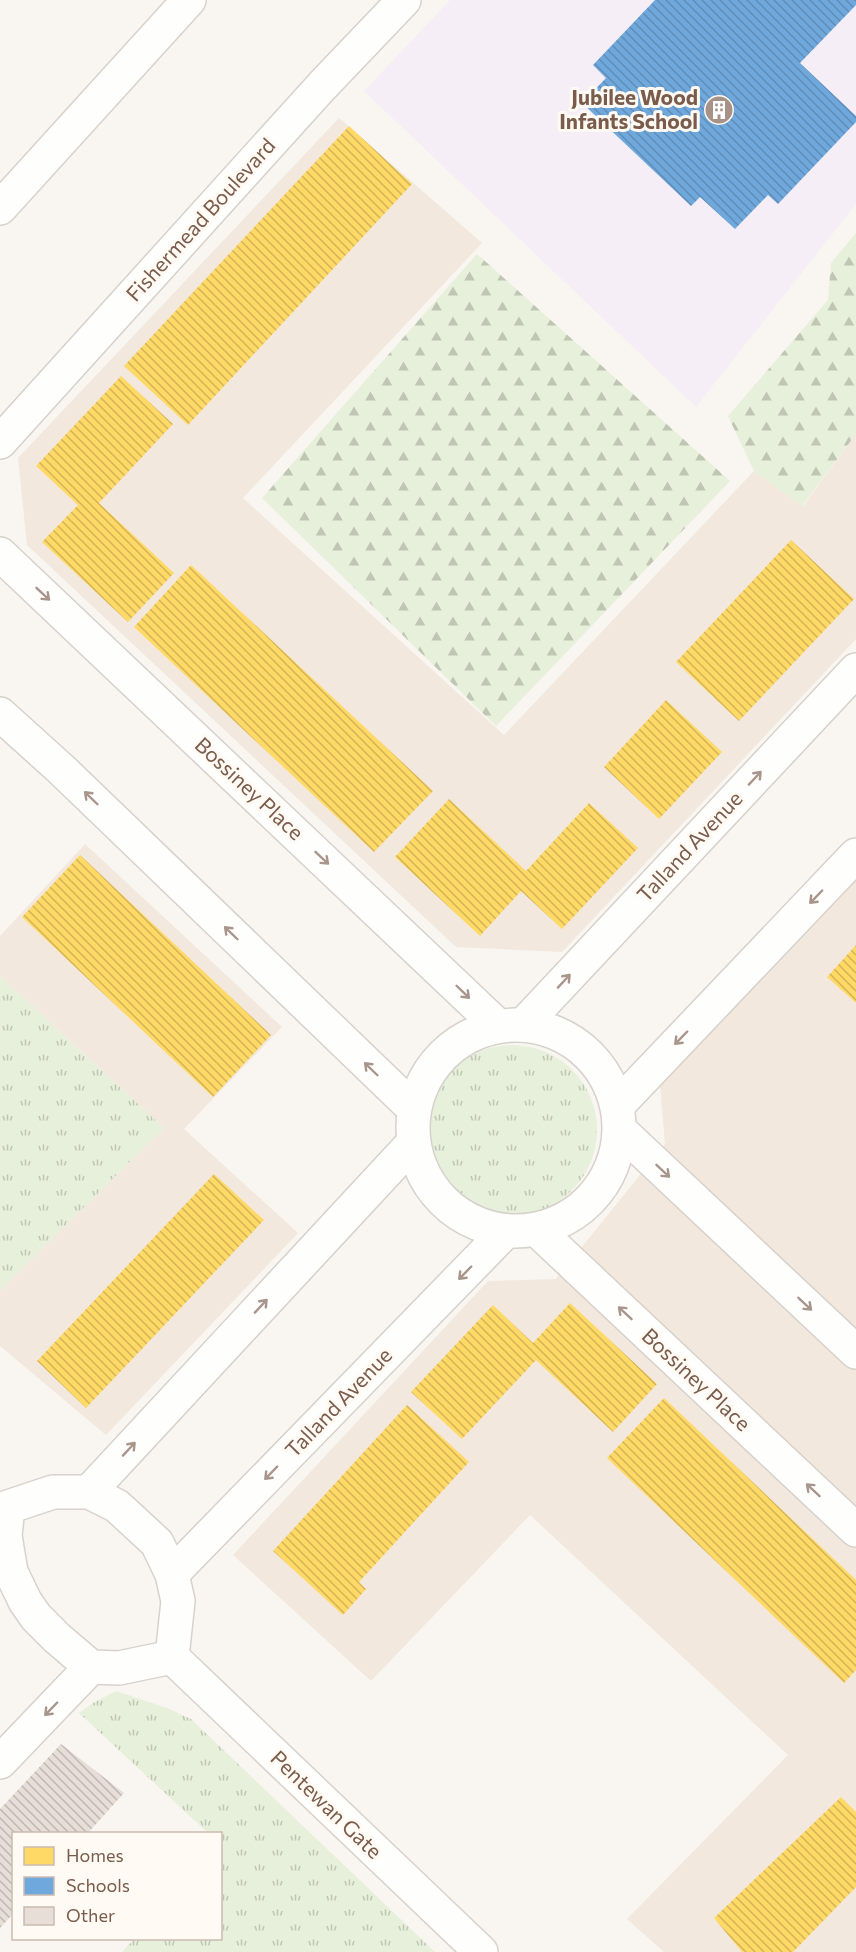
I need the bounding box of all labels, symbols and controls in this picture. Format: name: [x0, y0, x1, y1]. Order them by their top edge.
place label: Jubilee Wood Infants School: [559, 84, 698, 133]
building icon: Jubilee Wood Infants School: [703, 94, 735, 126]
street label: Fishermead Boulevard: [120, 132, 280, 306]
one-way arrow: [35, 587, 50, 601]
street label: Bossiney Place: [191, 731, 309, 844]
one-way arrow: [748, 771, 762, 786]
street label: Talland Avenue: [631, 785, 747, 907]
one-way arrow: [83, 791, 98, 805]
one-way arrow: [314, 850, 329, 864]
one-way arrow: [809, 889, 823, 904]
one-way arrow: [224, 927, 239, 941]
one-way arrow: [557, 974, 572, 989]
one-way arrow: [455, 985, 470, 999]
one-way arrow: [674, 1031, 688, 1046]
one-way arrow: [364, 1061, 379, 1076]
one-way arrow: [656, 1164, 671, 1178]
one-way arrow: [458, 1266, 472, 1281]
one-way arrow: [798, 1297, 813, 1312]
one-way arrow: [254, 1299, 269, 1314]
one-way arrow: [618, 1306, 633, 1321]
street label: Bossiney Place: [638, 1322, 756, 1435]
street label: Talland Avenue: [279, 1342, 396, 1462]
one-way arrow: [121, 1442, 135, 1457]
one-way arrow: [263, 1466, 278, 1481]
one-way arrow: [806, 1483, 821, 1497]
one-way arrow: [44, 1701, 58, 1716]
street label: Pentewan Gate: [266, 1745, 388, 1863]
legend: [12, 1832, 222, 1940]
text: Homes: [66, 1844, 124, 1866]
text: Schools: [66, 1874, 130, 1896]
text: Other: [66, 1904, 115, 1926]

